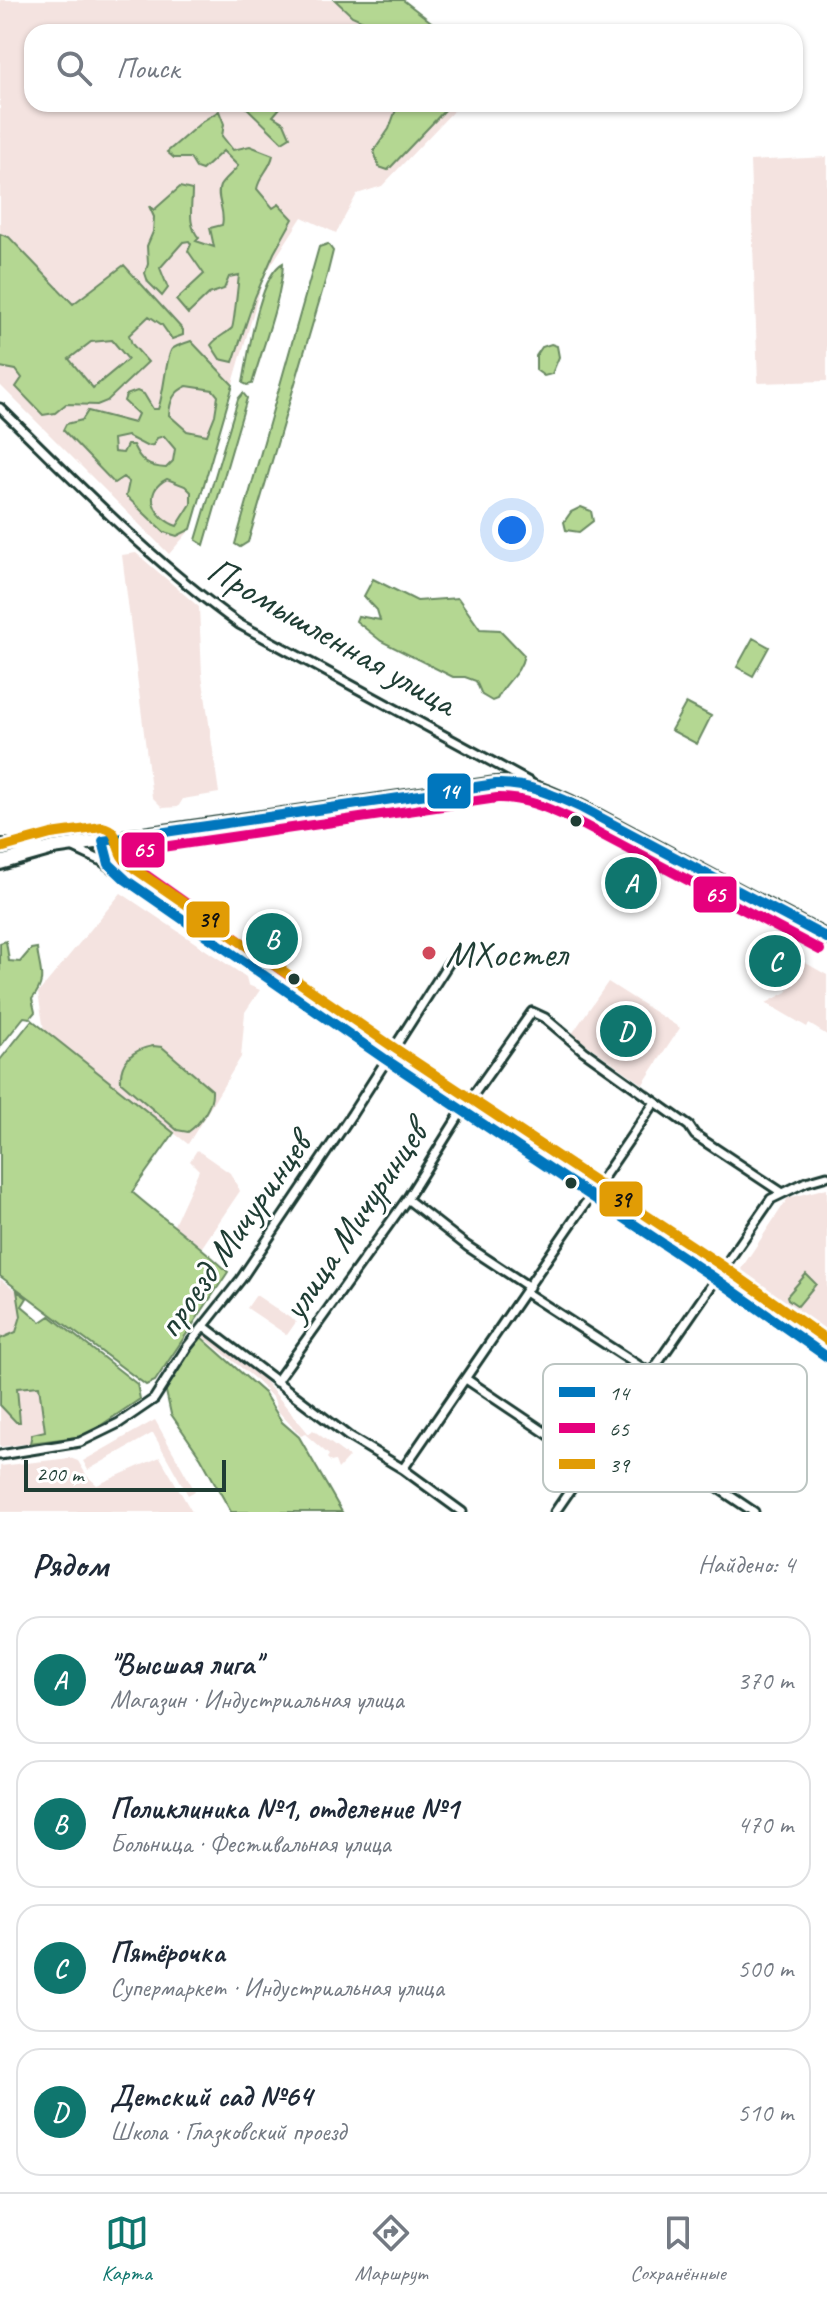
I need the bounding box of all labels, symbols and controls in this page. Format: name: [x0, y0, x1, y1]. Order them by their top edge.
search box: [24, 24, 803, 112]
icon: search: [52, 46, 96, 90]
text: Поиск: [116, 49, 179, 87]
your location: [492, 510, 532, 550]
street label: Промышленная улица: [199, 546, 468, 728]
line badge: 14: [426, 772, 472, 810]
text: 14: [439, 778, 462, 806]
unlabelled marker: [568, 813, 584, 829]
line badge: 65: [120, 831, 166, 869]
text: 65: [133, 836, 155, 864]
pin: A: [605, 853, 657, 913]
line badge: 65: [692, 875, 738, 914]
text: 65: [705, 881, 727, 909]
line badge: 39: [185, 900, 231, 939]
text: 39: [198, 906, 220, 934]
pin: B: [246, 909, 298, 969]
place label: МХостел: [445, 930, 570, 977]
pin: C: [749, 931, 801, 991]
marker: МХостел: [420, 944, 438, 962]
unlabelled marker: [286, 971, 302, 987]
pin: D: [600, 1001, 652, 1061]
street label: улица Мичуринцев: [269, 1106, 442, 1331]
street label: проезд Мичуринцев: [145, 1117, 325, 1347]
unlabelled marker: [563, 1175, 579, 1191]
line badge: 39: [598, 1180, 644, 1218]
text: 39: [611, 1186, 633, 1214]
legend: [543, 1364, 807, 1492]
text: 14: [609, 1379, 631, 1407]
text: 65: [609, 1415, 630, 1443]
text: 39: [609, 1451, 631, 1479]
scale bar: [24, 1456, 226, 1492]
text: 200 m: [36, 1460, 83, 1488]
text: Рядом: [32, 1543, 108, 1586]
text: Найдено: 4: [698, 1548, 795, 1581]
text: "Высшая лига": [110, 1645, 261, 1683]
text: A: [53, 1664, 67, 1697]
text: 370 m: [737, 1664, 793, 1697]
text: Магазин · Индустриальная улица: [110, 1683, 404, 1716]
text: Поликлиника №1, отделение №1: [110, 1789, 459, 1827]
text: B: [53, 1808, 67, 1841]
text: 470 m: [737, 1808, 793, 1841]
text: Больница · Фестивальная улица: [110, 1827, 391, 1860]
text: Пятёрочка: [110, 1933, 225, 1971]
text: C: [54, 1952, 66, 1985]
text: 500 m: [737, 1952, 793, 1985]
text: Супермаркет · Индустриальная улица: [110, 1971, 444, 2004]
text: Детский сад №64: [110, 2077, 312, 2115]
text: D: [52, 2096, 68, 2129]
text: 510 m: [737, 2096, 793, 2129]
text: Школа · Глазковский проезд: [110, 2115, 346, 2148]
tab: Карта: [101, 2211, 152, 2287]
tab: Маршрут: [355, 2211, 427, 2287]
tab: Сохранённые: [630, 2211, 726, 2287]

